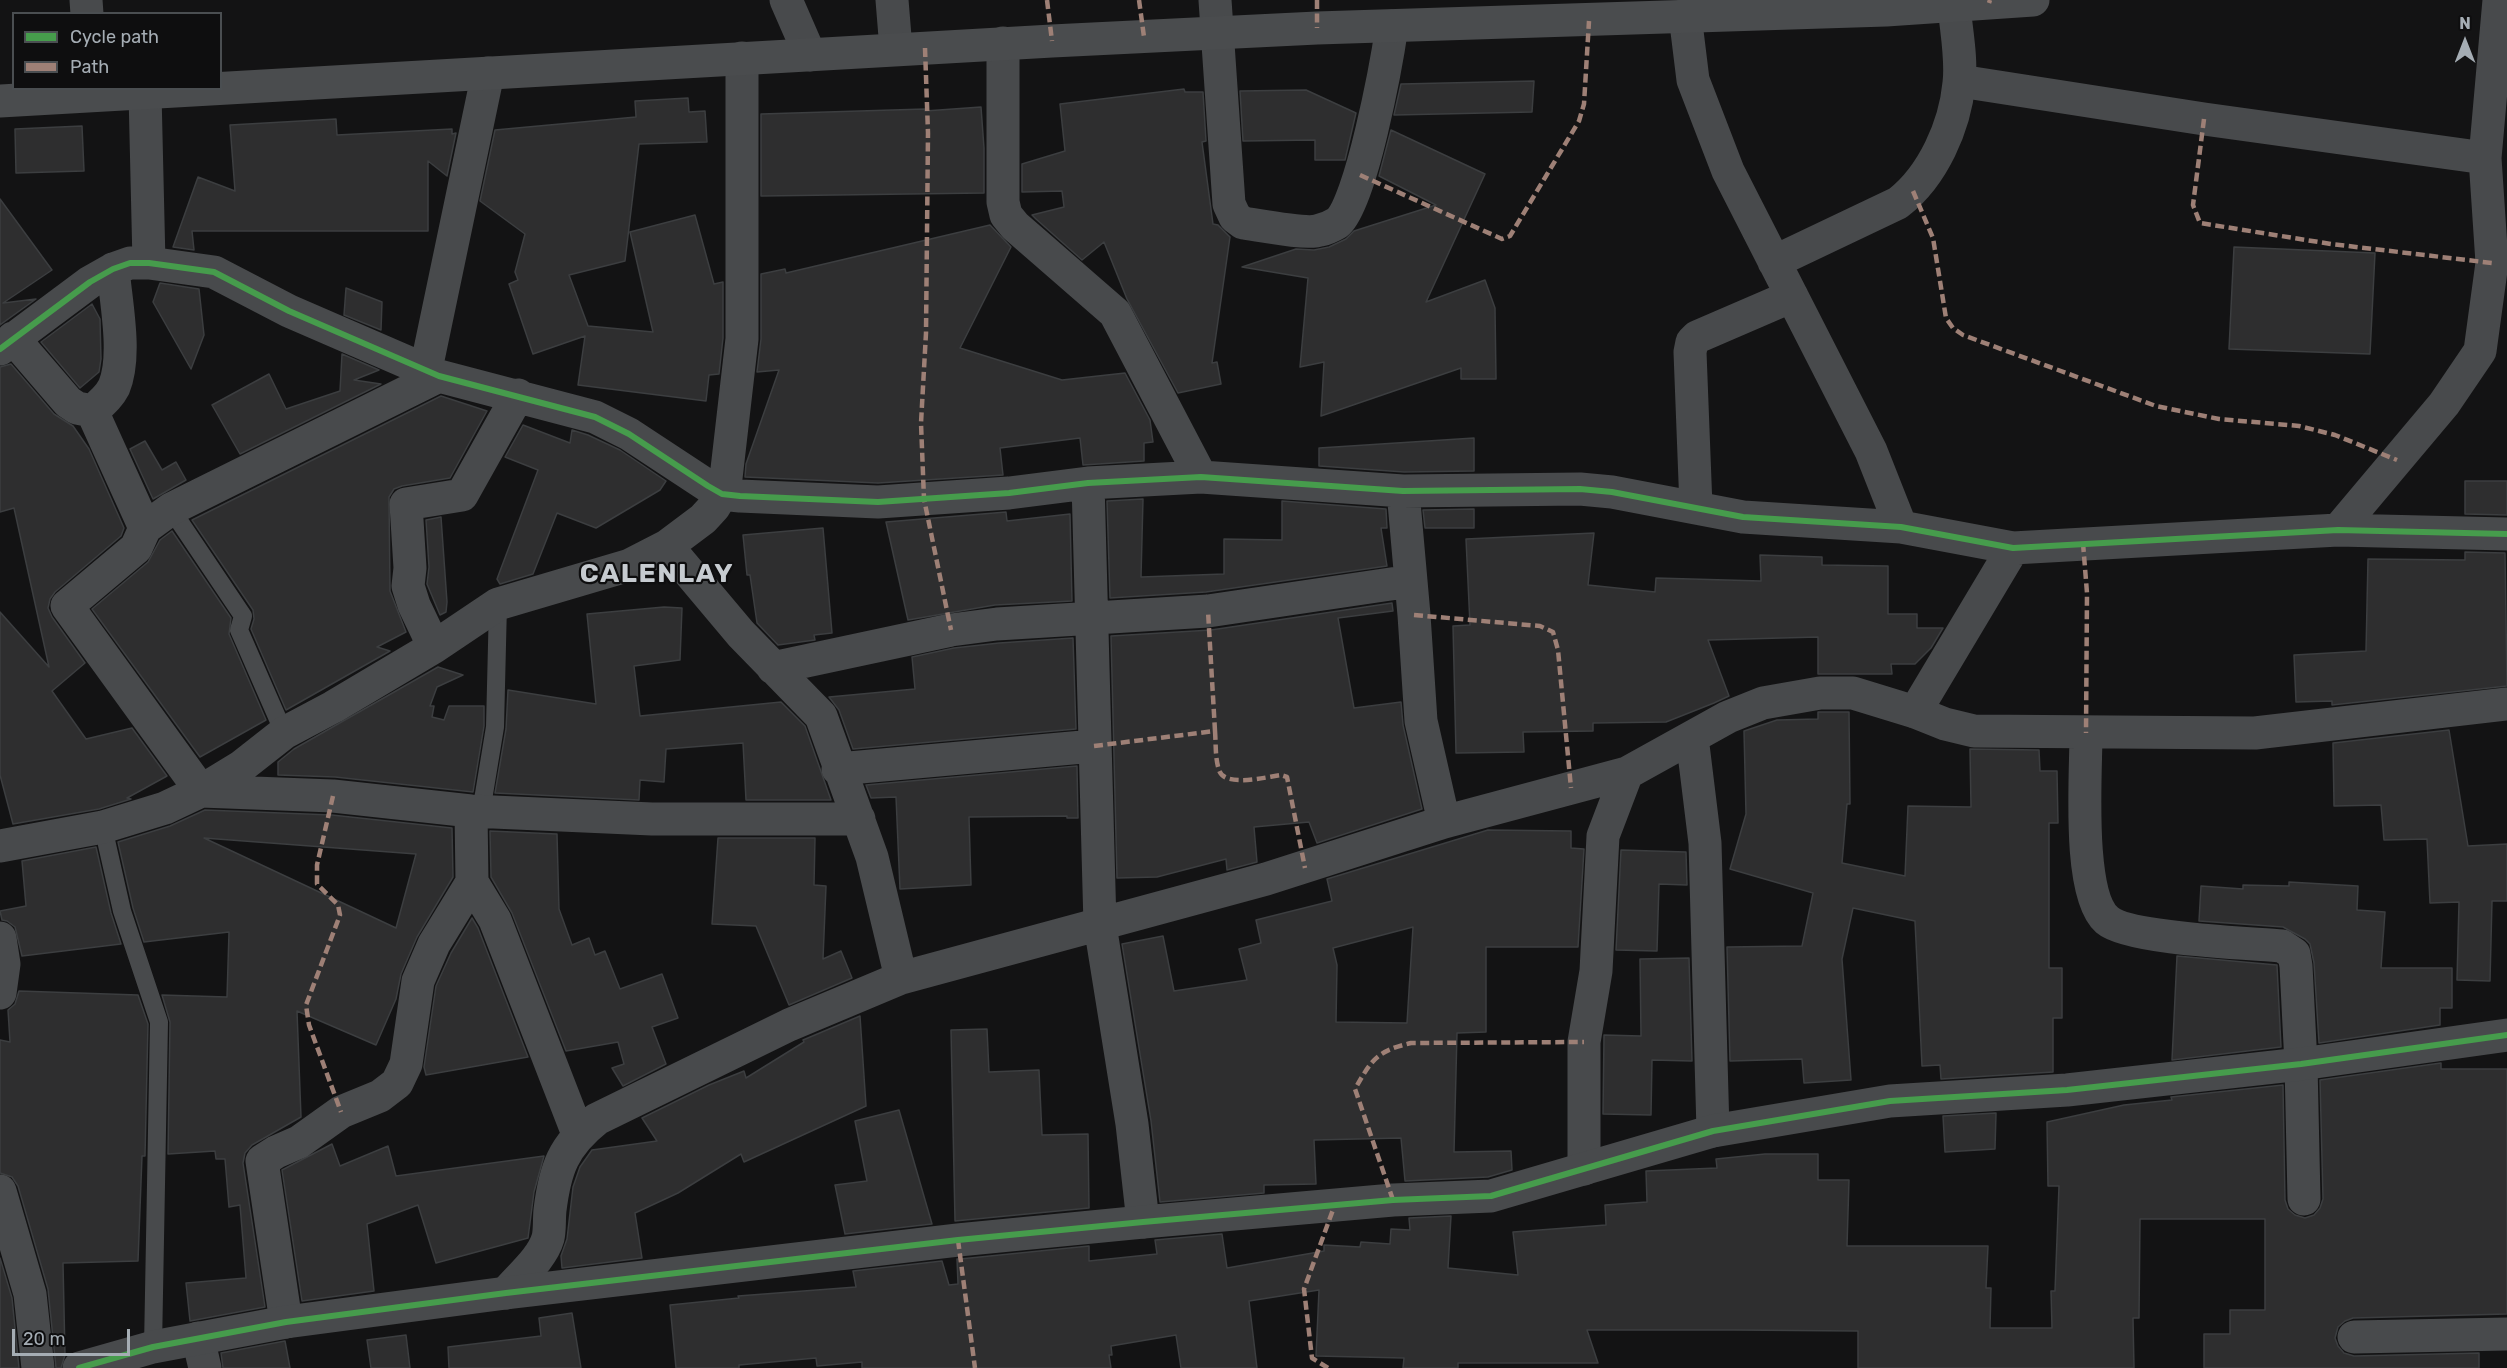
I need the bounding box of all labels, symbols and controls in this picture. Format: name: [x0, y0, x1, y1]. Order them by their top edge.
legend: [12, 12, 222, 90]
north arrow: [2435, 12, 2495, 72]
text: N: [2459, 14, 2471, 33]
text: Cycle path: [70, 26, 159, 48]
text: Path: [70, 56, 109, 78]
district label: CALENLAY: [580, 558, 734, 590]
scale bar: [15, 1317, 134, 1355]
text: 20 m: [23, 1328, 65, 1350]

